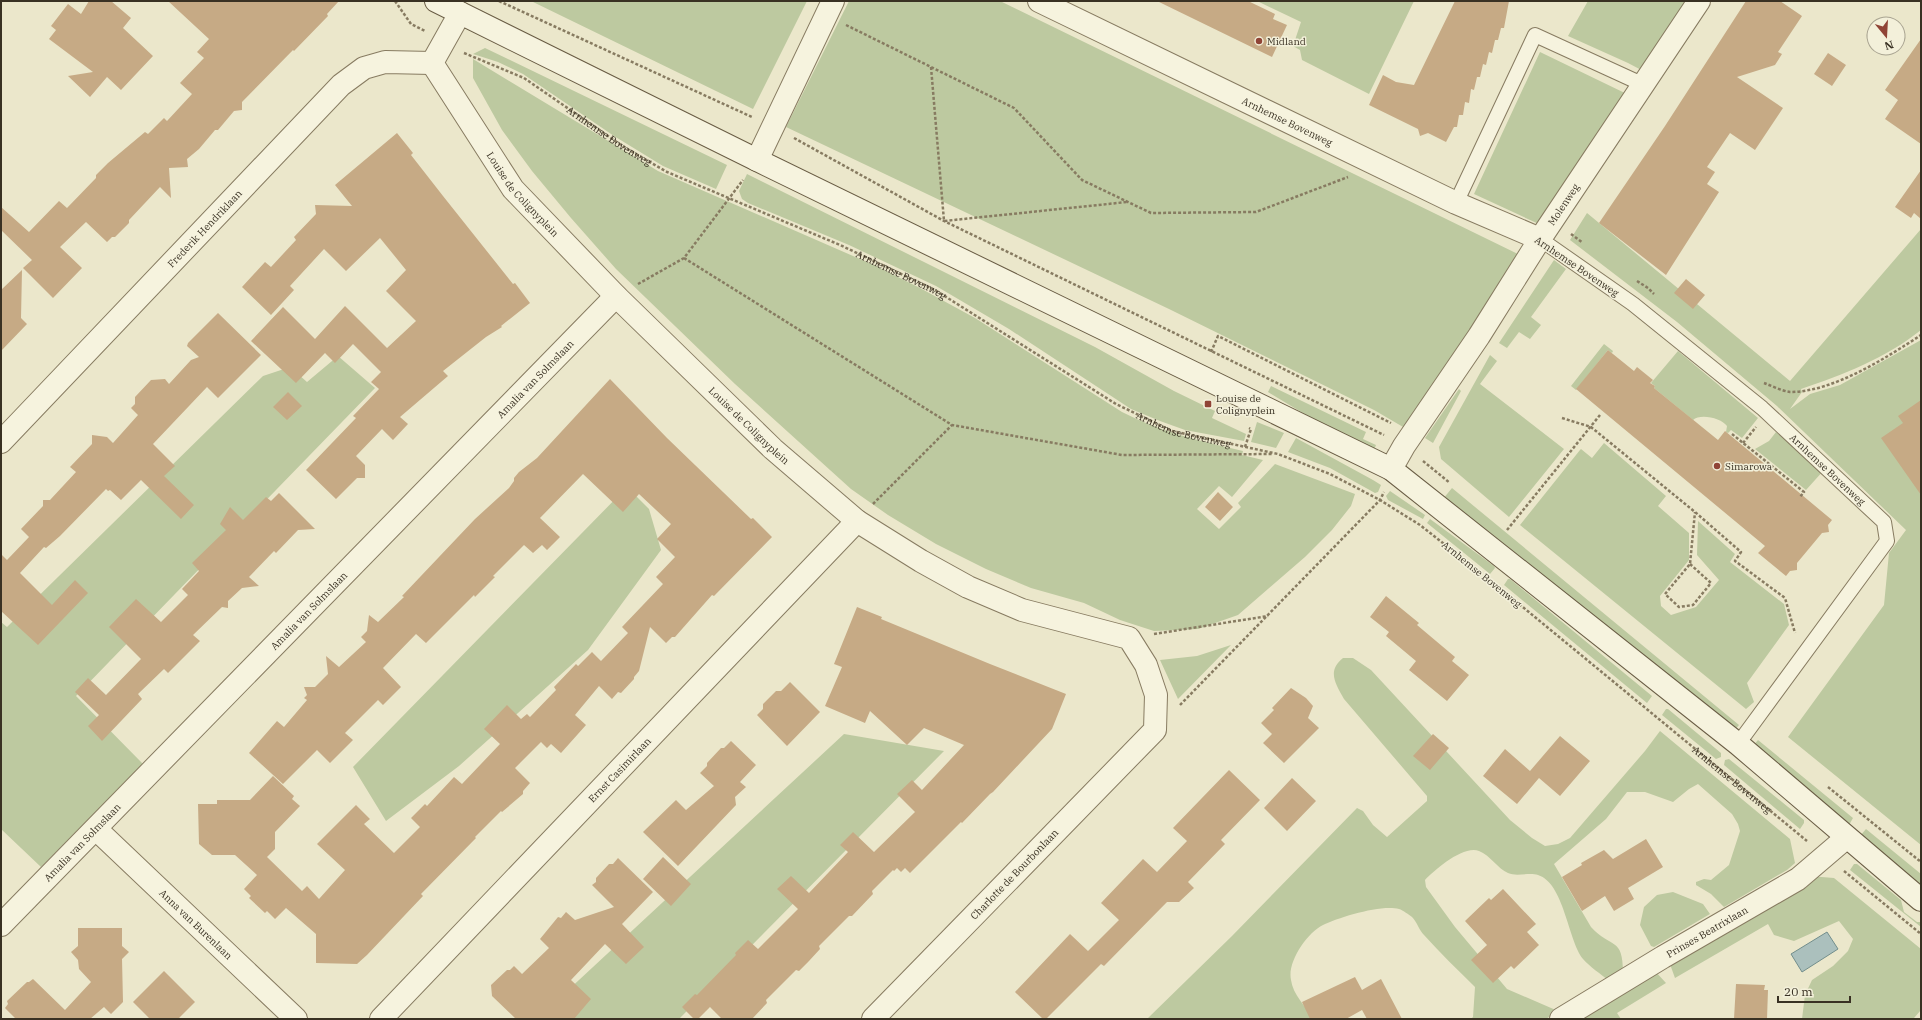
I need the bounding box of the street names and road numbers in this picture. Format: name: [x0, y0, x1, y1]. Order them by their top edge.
street label: Arnhemse Bovenweg: [1240, 94, 1335, 149]
street label: Arnhemse Bovenweg: [564, 103, 654, 169]
street label: Louise de Colignyplein: [484, 149, 562, 240]
street label: Molenweg: [1545, 181, 1583, 228]
street label: Frederik Hendriklaan: [165, 187, 245, 270]
street label: Arnhemse Bovenweg: [1532, 233, 1622, 300]
street label: Arnhemse Bovenweg: [854, 247, 949, 303]
street label: Amalia van Solmslaan: [494, 337, 577, 421]
street label: Louise de Colignyplein: [706, 384, 792, 468]
street label: Arnhemse Bovenweg: [1134, 409, 1233, 451]
street label: Arnhemse Bovenweg: [1787, 431, 1868, 509]
street label: Arnhemse Bovenweg: [1439, 538, 1525, 611]
street label: Amalia van Solmslaan: [268, 568, 351, 653]
street label: Ernst Casimirlaan: [586, 734, 654, 805]
street label: Arnhemse Bovenweg: [1690, 743, 1775, 817]
street label: Amalia van Solmslaan: [41, 800, 124, 884]
street label: Charlotte de Bourbonlaan: [968, 826, 1061, 922]
street label: Anna van Burenlaan: [156, 887, 235, 963]
street label: Prinses Beatrixlaan: [1664, 903, 1751, 961]

